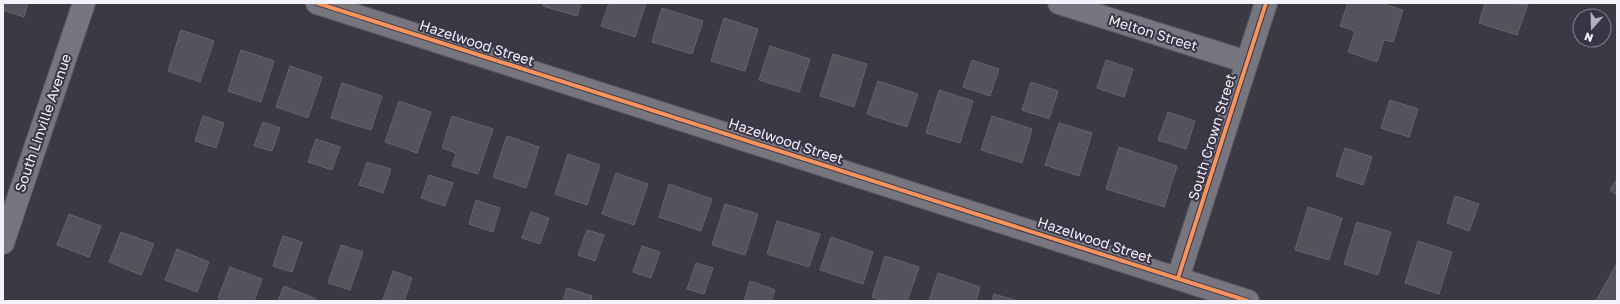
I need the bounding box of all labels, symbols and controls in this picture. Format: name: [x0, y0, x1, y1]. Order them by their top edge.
north arrow: [1572, 8, 1612, 48]
street label: Melton Street: [1107, 11, 1200, 54]
street label: Hazelwood Street: [418, 16, 537, 69]
text: N: [1582, 30, 1595, 45]
street label: South Linville Avenue: [11, 51, 74, 194]
street label: South Crown Street: [1184, 71, 1239, 202]
street label: Hazelwood Street: [727, 114, 846, 167]
street label: Hazelwood Street: [1036, 213, 1155, 266]

